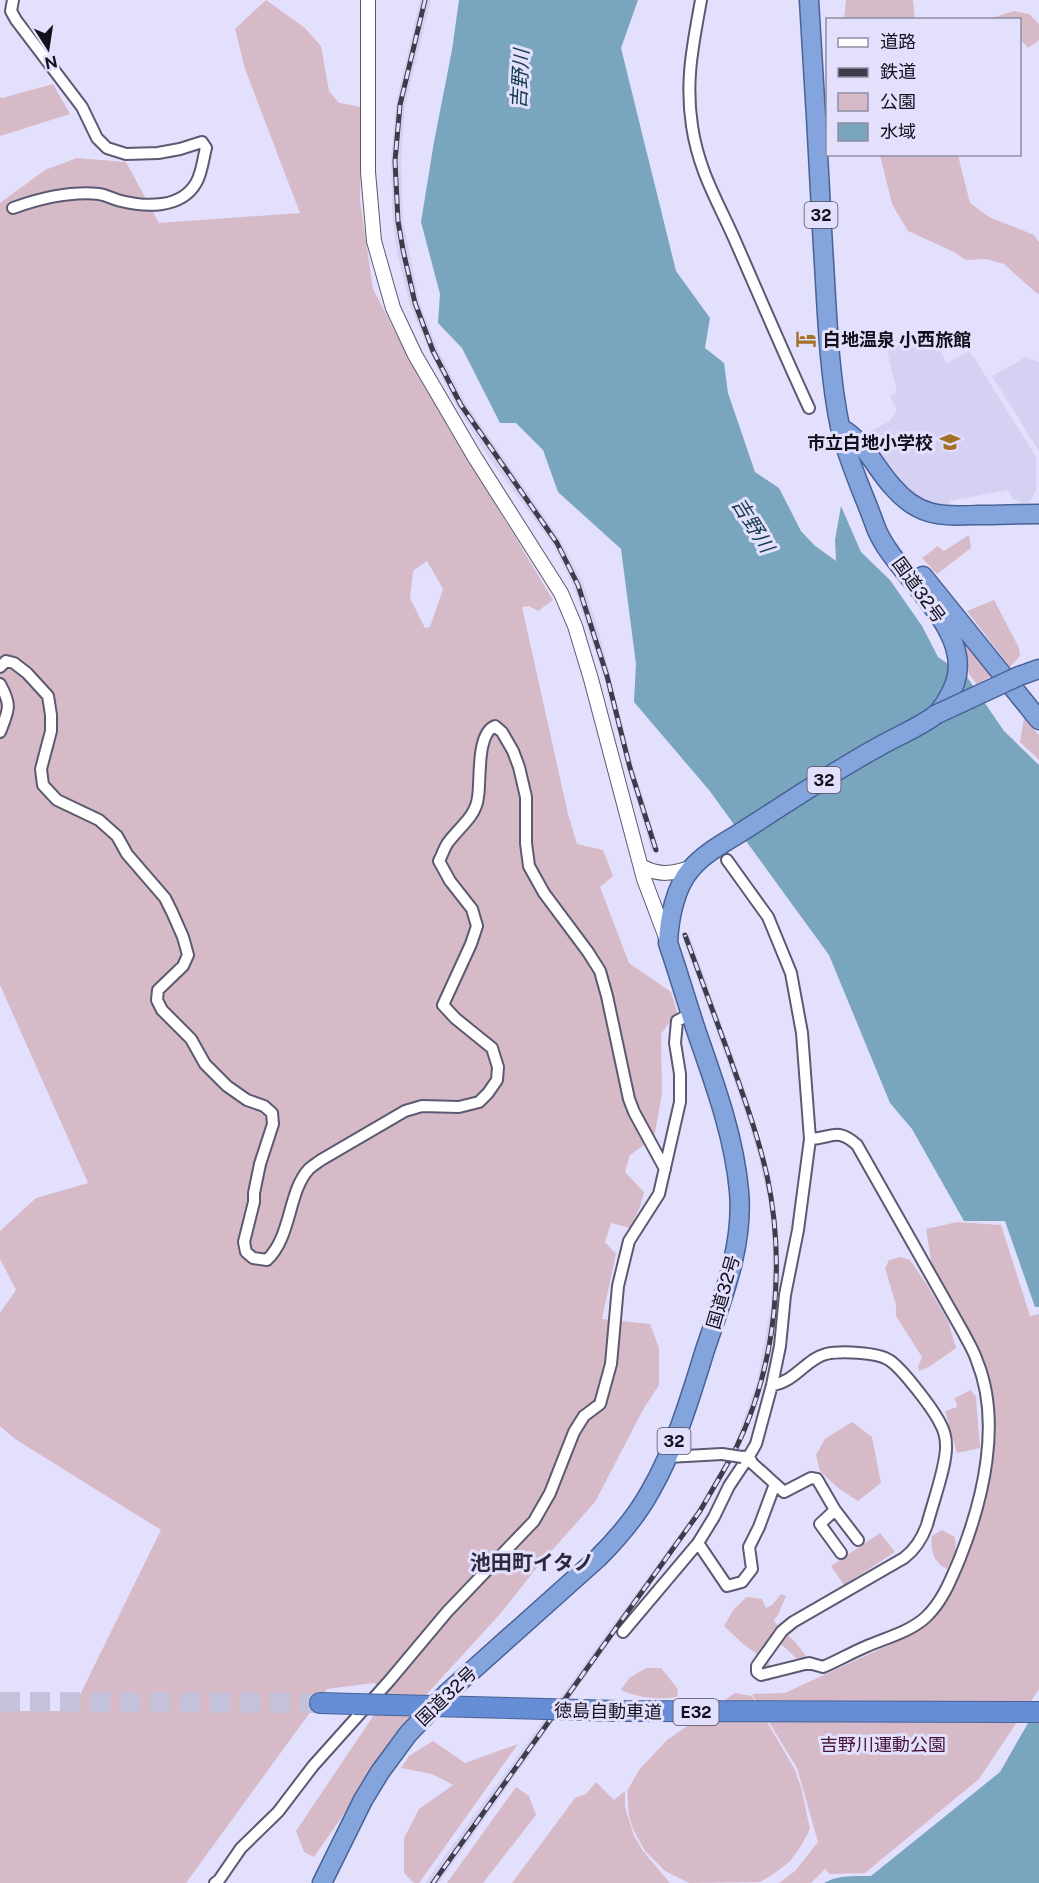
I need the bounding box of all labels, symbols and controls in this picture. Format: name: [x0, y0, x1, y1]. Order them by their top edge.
north arrow: [18, 18, 78, 78]
legend: [826, 18, 1021, 156]
text: 道路: [880, 31, 916, 52]
water label: 吉野川: [506, 46, 534, 110]
text: N: [43, 52, 59, 73]
text: 鉄道: [880, 61, 916, 82]
text: 公園: [880, 91, 916, 112]
text: 水域: [880, 121, 916, 142]
road number: 32: [804, 202, 838, 228]
hotel icon: 白地温泉 小西旅館: [794, 327, 818, 351]
place label: 白地温泉 小西旅館: [823, 329, 971, 350]
school or university icon: 市立白地小学校: [938, 430, 962, 454]
place label: 市立白地小学校: [807, 432, 933, 453]
water label: 吉野川: [727, 493, 780, 558]
street label: 国道32号: [888, 553, 950, 627]
road number: 32: [808, 767, 840, 793]
street label: 国道32号: [702, 1253, 744, 1331]
road number: 32: [658, 1428, 690, 1454]
district label: 池田町イタノ: [470, 1550, 594, 1575]
street label: 国道32号: [411, 1662, 481, 1730]
road number: E32: [674, 1699, 718, 1725]
street label: 徳島自動車道: [554, 1700, 662, 1722]
park label: 吉野川運動公園: [820, 1734, 946, 1755]

